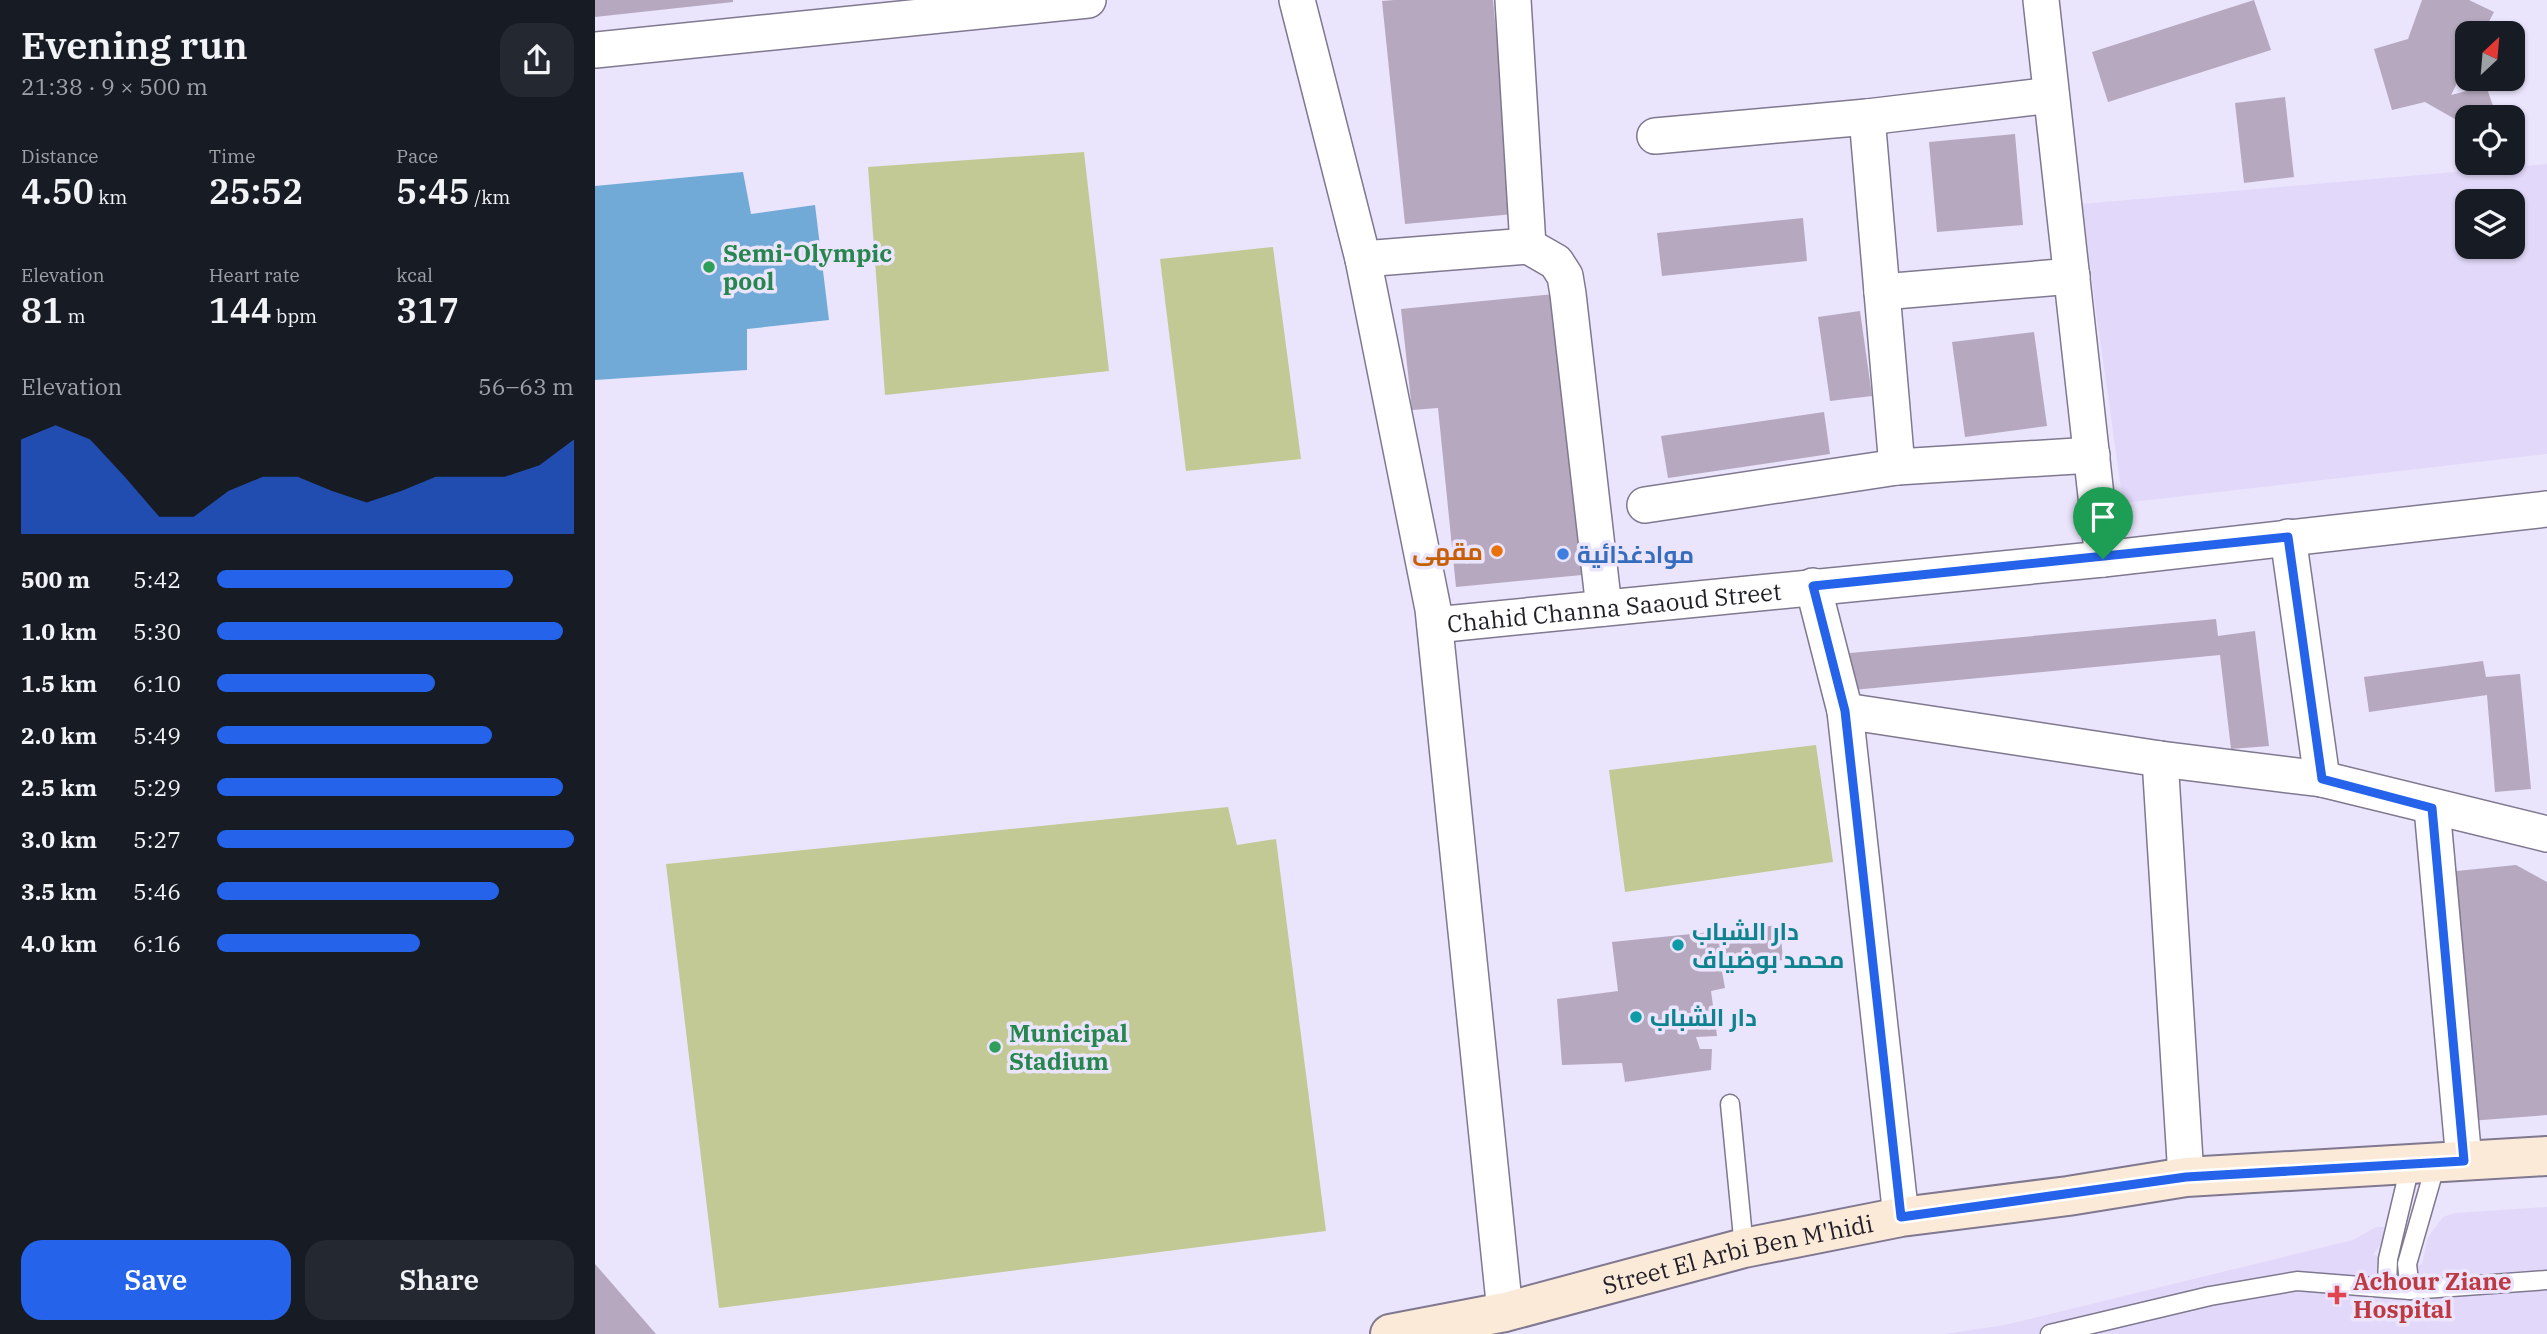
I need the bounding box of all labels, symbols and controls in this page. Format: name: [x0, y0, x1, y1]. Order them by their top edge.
text: Evening run: [21, 20, 248, 69]
north arrow: [2455, 21, 2525, 91]
map controls: [2455, 21, 2525, 259]
button: share: [500, 23, 574, 97]
text: 21:38 · 9 × 500 m: [21, 71, 208, 101]
button: locate: [2455, 105, 2525, 175]
text: Distance: [21, 144, 99, 168]
text: Time: [209, 144, 255, 168]
text: Pace: [396, 144, 438, 168]
text: 4.50: [21, 168, 94, 214]
text: 25:52: [209, 168, 303, 214]
text: 5:45: [396, 168, 470, 214]
text: km: [94, 185, 127, 209]
text: /km: [470, 185, 510, 209]
button: layers: [2455, 189, 2525, 259]
place label: Semi-Olympic pool: [723, 237, 892, 297]
marker: Semi-Olympic pool: [701, 259, 717, 275]
text: Elevation: [21, 263, 105, 287]
text: Heart rate: [209, 263, 300, 287]
text: kcal: [396, 263, 433, 287]
text: 81: [21, 287, 63, 333]
text: 144: [209, 287, 272, 333]
text: 317: [396, 287, 459, 333]
text: m: [63, 304, 86, 328]
text: bpm: [272, 304, 317, 328]
text: Elevation: [21, 371, 122, 401]
text: 56–63 m: [478, 371, 574, 401]
pin: [2073, 487, 2133, 559]
icon: arrive: [2084, 498, 2122, 536]
place label: مقهى: [1412, 535, 1483, 567]
place label: موادغذائية: [1577, 538, 1694, 570]
marker: مقهى: [1489, 543, 1505, 559]
marker: موادغذائية: [1555, 546, 1571, 562]
text: 500 m: [21, 564, 90, 594]
text: 5:42: [133, 564, 181, 594]
street label: Chahid Channa Saaoud Street: [1445, 575, 1783, 640]
text: 1.0 km: [21, 616, 97, 646]
text: 5:30: [133, 616, 181, 646]
text: 1.5 km: [21, 668, 97, 698]
text: 6:10: [133, 668, 181, 698]
text: 2.0 km: [21, 720, 97, 750]
text: 5:49: [133, 720, 181, 750]
text: 2.5 km: [21, 772, 97, 802]
text: 5:29: [133, 772, 181, 802]
text: 3.0 km: [21, 824, 97, 854]
text: 5:27: [133, 824, 181, 854]
text: 3.5 km: [21, 876, 97, 906]
text: 5:46: [133, 876, 181, 906]
place label: دار الشباب محمد بوضياف: [1692, 915, 1844, 975]
text: 4.0 km: [21, 928, 97, 958]
text: 6:16: [133, 928, 181, 958]
marker: دار الشباب محمد بوضياف: [1670, 937, 1686, 953]
place label: دار الشباب: [1650, 1001, 1757, 1033]
marker: دار الشباب: [1628, 1009, 1644, 1025]
place label: Municipal Stadium: [1009, 1017, 1128, 1077]
marker: Municipal Stadium: [987, 1039, 1003, 1055]
street label: Street El Arbi Ben M'hidi: [1599, 1207, 1876, 1301]
button: Save: [21, 1240, 291, 1320]
button: Share: [305, 1240, 574, 1320]
place label: Achour Ziane Hospital: [2353, 1265, 2512, 1325]
marker: Achour Ziane Hospital: [2327, 1285, 2347, 1305]

